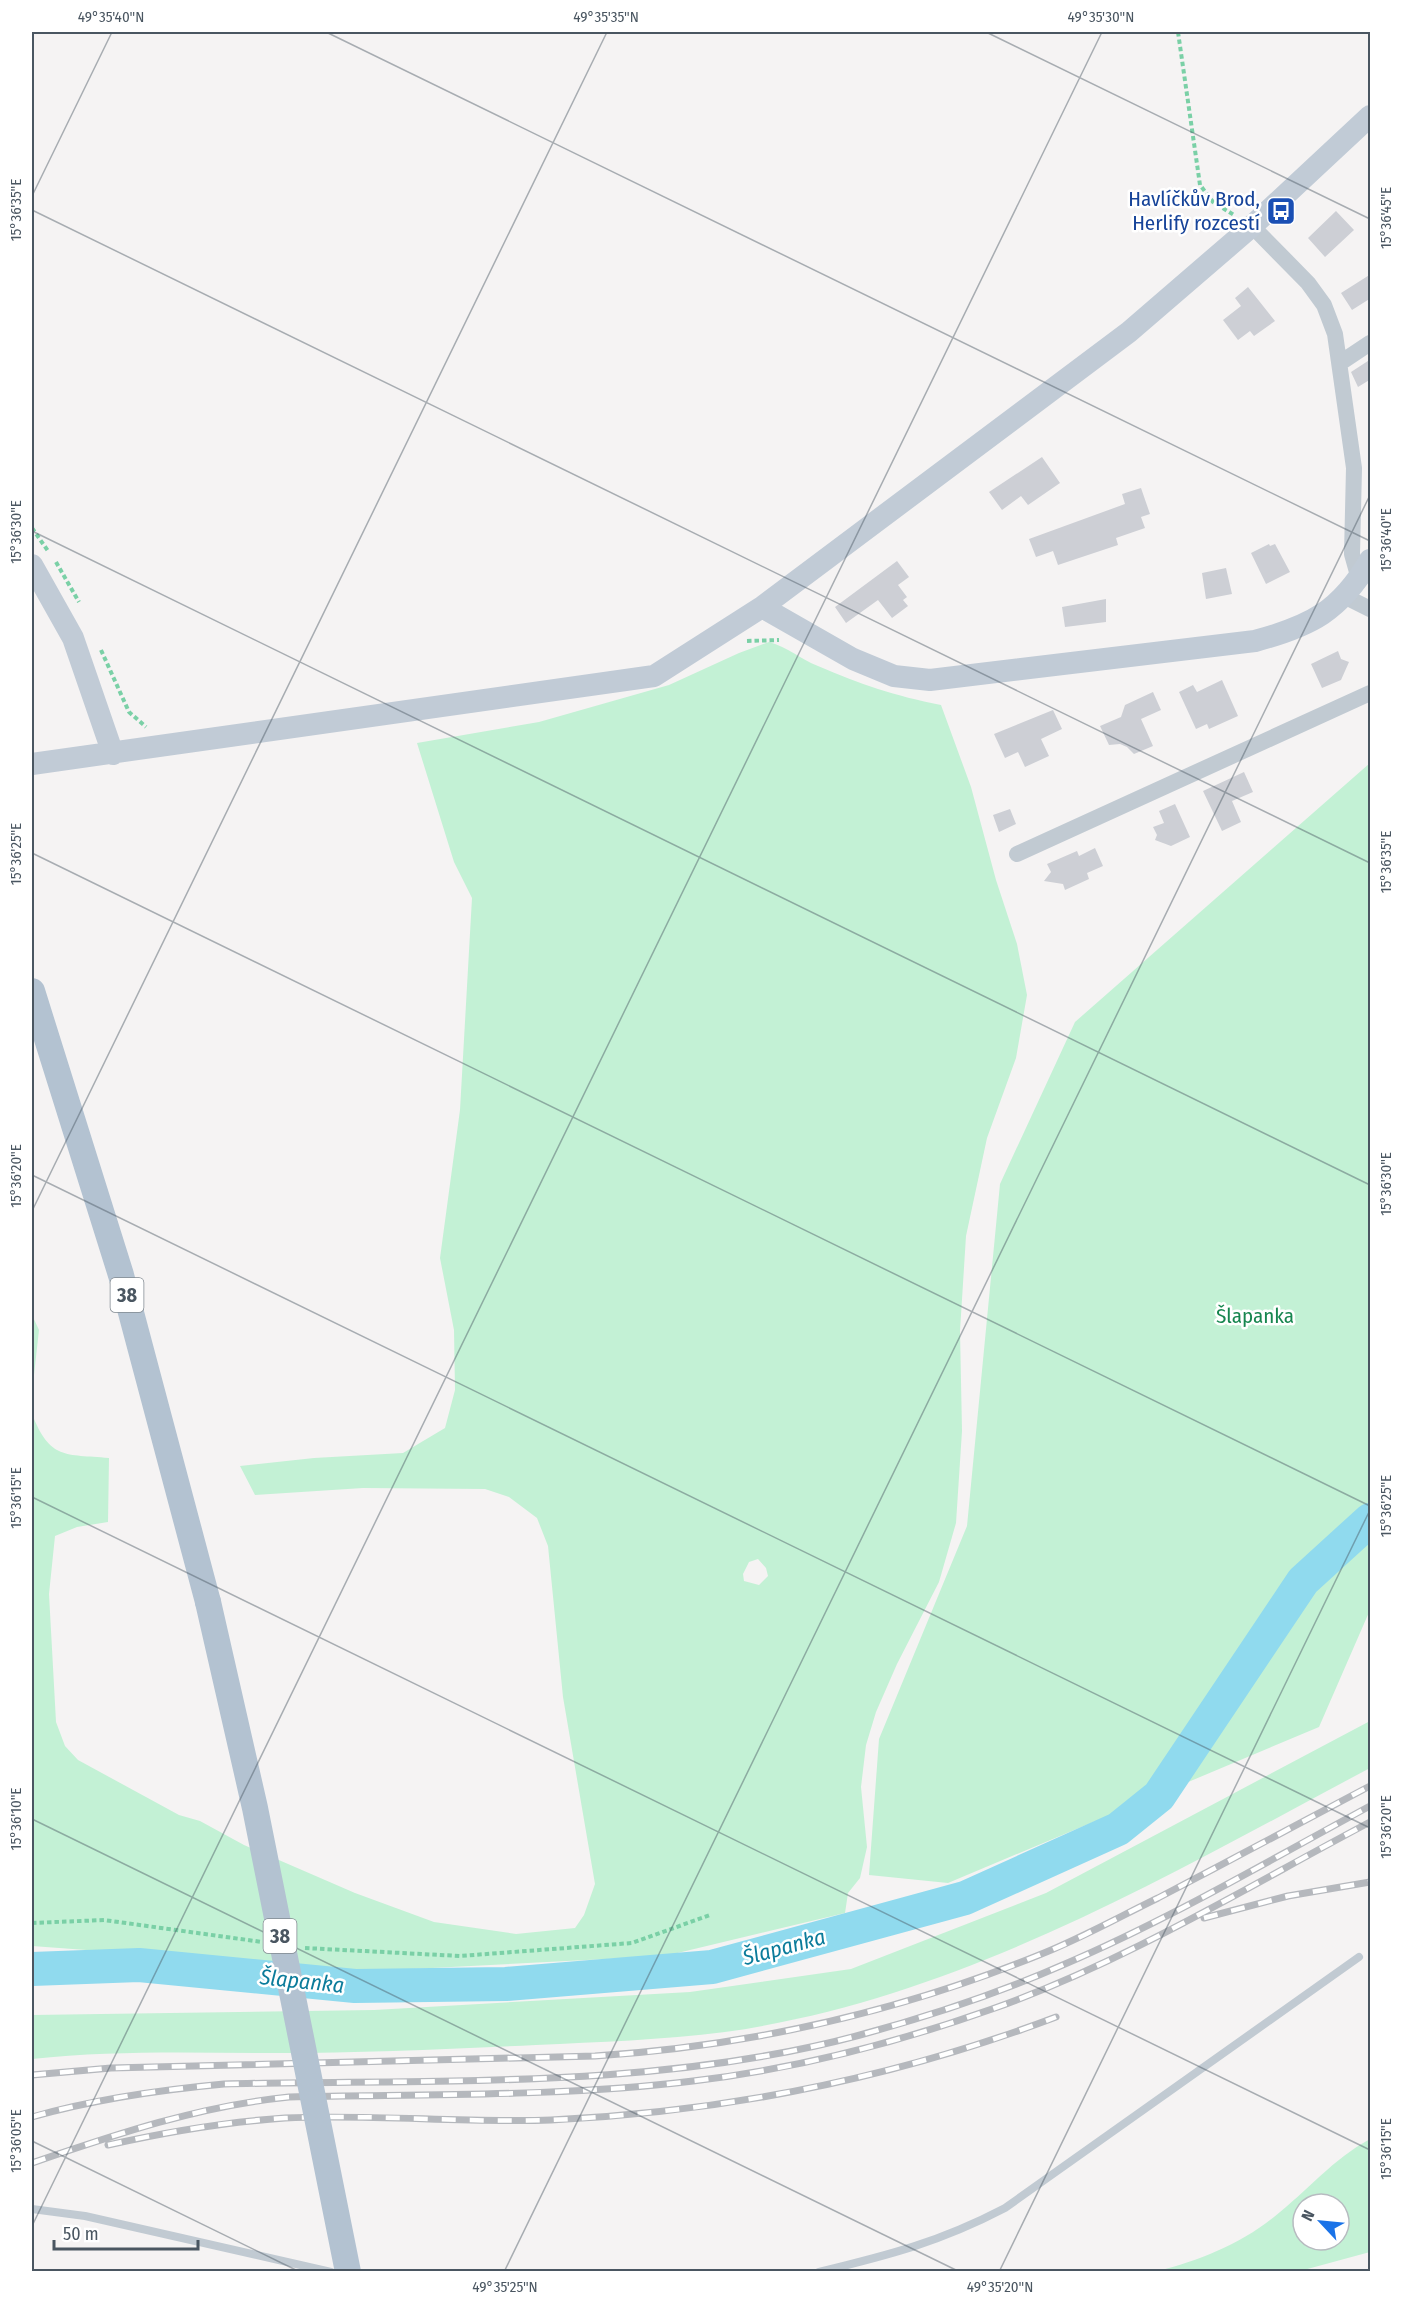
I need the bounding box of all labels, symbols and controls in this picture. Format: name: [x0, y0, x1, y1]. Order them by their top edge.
text: 49°35'40"N: [78, 8, 144, 26]
text: 49°35'35"N: [573, 8, 639, 26]
text: 49°35'30"N: [1068, 8, 1134, 26]
text: 15°36'35"E: [7, 179, 25, 241]
place label: Havlíčkův Brod, Herlify rozcestí: [1128, 186, 1260, 236]
text: 15°36'45"E: [1377, 187, 1395, 249]
bus stop icon: Havlíčkův Brod, Herlify rozcestí: [1265, 195, 1297, 227]
text: 15°36'30"E: [7, 500, 25, 564]
text: 15°36'40"E: [1377, 508, 1395, 572]
text: 15°36'25"E: [7, 823, 25, 885]
text: 15°36'35"E: [1377, 831, 1395, 893]
text: 15°36'20"E: [7, 1144, 25, 1208]
text: 15°36'30"E: [1377, 1152, 1395, 1216]
road number: 38: [110, 1278, 144, 1312]
park label: Šlapanka: [1216, 1303, 1294, 1329]
text: 15°36'15"E: [7, 1467, 25, 1529]
text: 15°36'25"E: [1377, 1475, 1395, 1537]
text: 15°36'10"E: [7, 1788, 25, 1850]
text: 15°36'20"E: [1377, 1795, 1395, 1859]
road number: 38: [264, 1919, 296, 1953]
water label: Šlapanka: [739, 1923, 828, 1971]
water label: Šlapanka: [258, 1963, 345, 1999]
text: 15°36'05"E: [7, 2109, 25, 2173]
text: 15°36'15"E: [1377, 2118, 1395, 2180]
north arrow: [1291, 2192, 1351, 2252]
text: N: [1297, 2207, 1319, 2224]
scale bar: [54, 2213, 198, 2251]
text: 50 m: [63, 2223, 99, 2245]
text: 49°35'25"N: [472, 2278, 538, 2296]
text: 49°35'20"N: [967, 2278, 1033, 2296]

